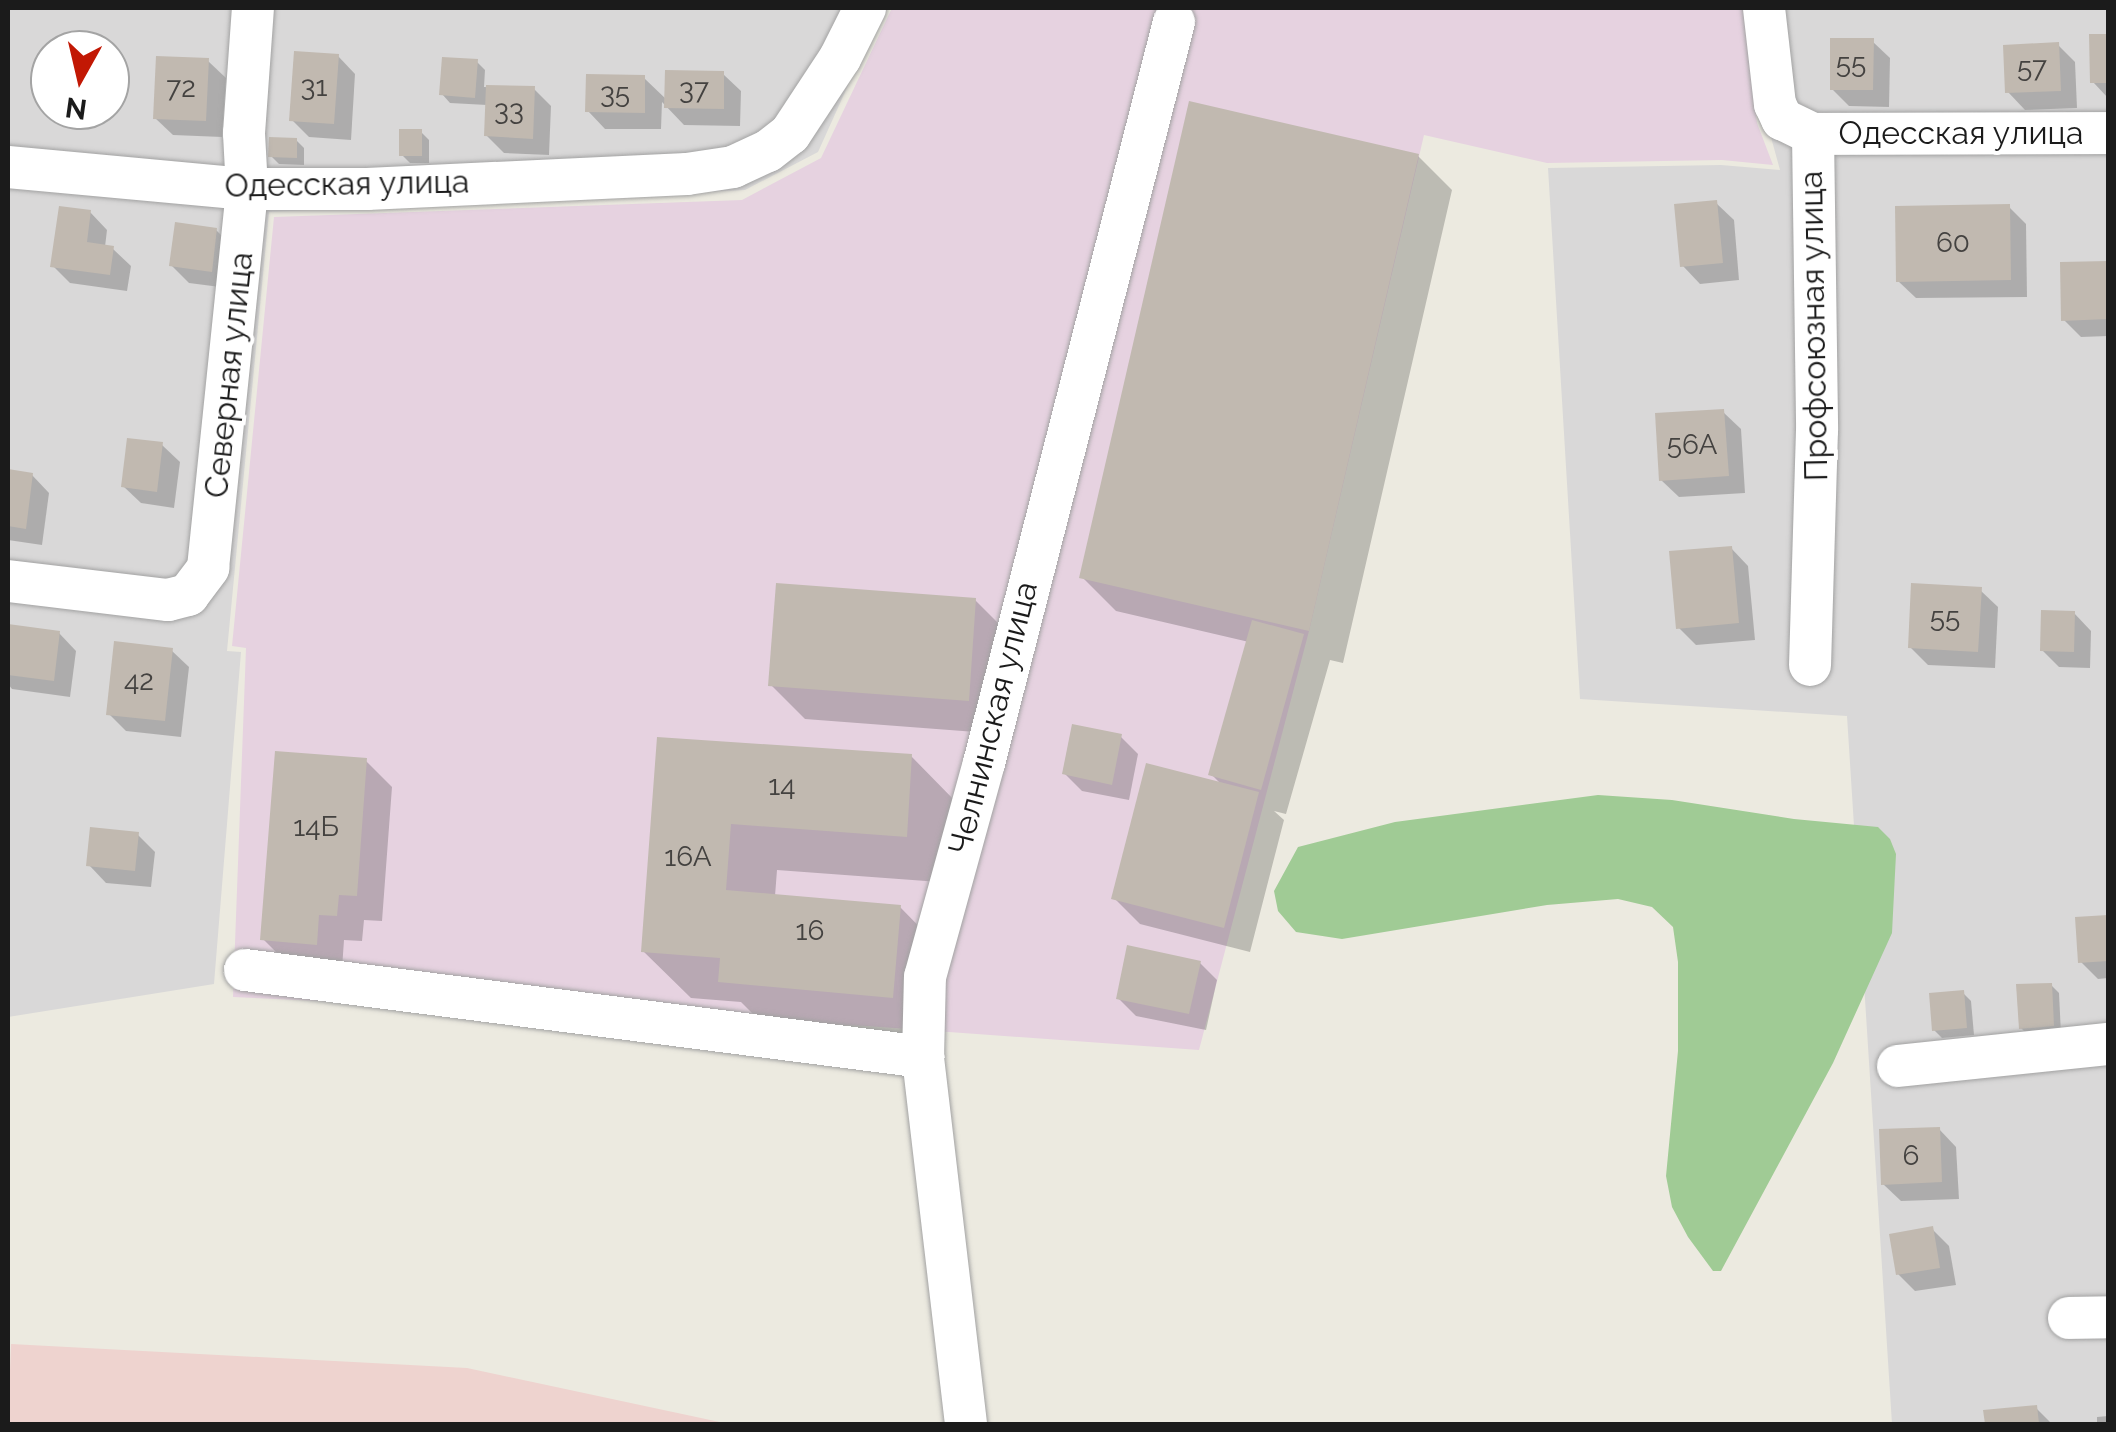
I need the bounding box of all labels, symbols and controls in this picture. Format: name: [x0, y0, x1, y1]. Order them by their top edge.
north arrow: [30, 30, 130, 130]
house number: 55: [1836, 47, 1866, 81]
house number: 57: [2017, 51, 2047, 85]
house number: 31: [301, 70, 327, 104]
house number: 72: [166, 71, 196, 105]
house number: 37: [679, 73, 709, 107]
house number: 35: [600, 77, 630, 111]
text: N: [63, 90, 89, 126]
house number: 33: [494, 94, 524, 128]
street label: Одесская улица: [1838, 114, 2084, 152]
street label: Одесская улица: [224, 163, 470, 205]
street label: Профсоюзная улица: [1792, 170, 1836, 482]
house number: 60: [1936, 226, 1970, 260]
street label: Северная улица: [197, 250, 261, 500]
house number: 56А: [1667, 428, 1717, 462]
street label: Челнинская улица: [940, 577, 1046, 859]
house number: 55: [1930, 601, 1960, 635]
house number: 42: [124, 664, 154, 698]
house number: 14: [768, 769, 796, 803]
house number: 14Б: [293, 810, 339, 844]
house number: 16А: [664, 840, 712, 874]
house number: 16: [796, 914, 824, 948]
house number: 6: [1903, 1139, 1919, 1173]

